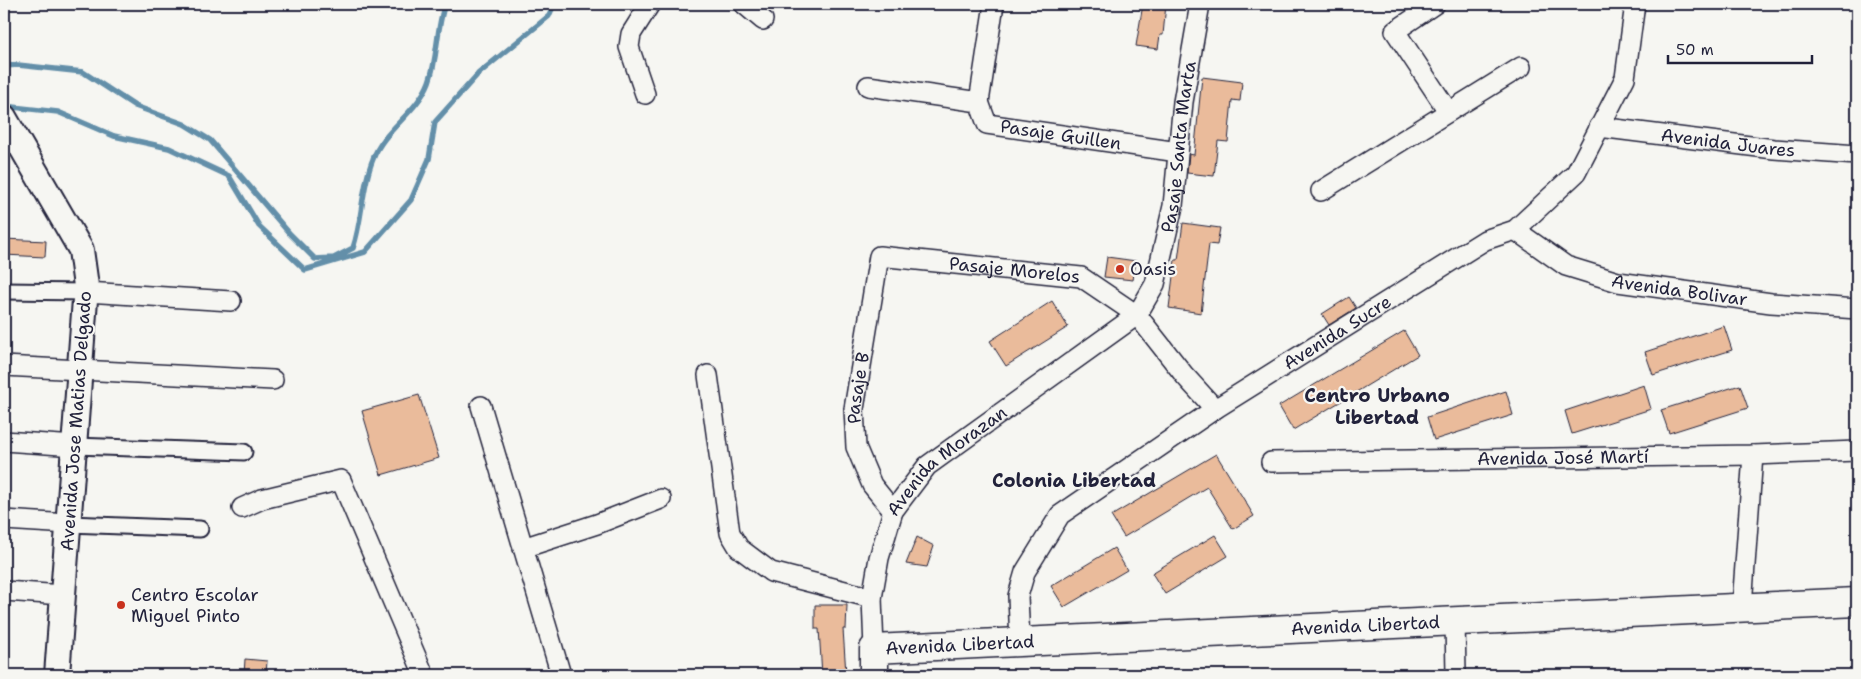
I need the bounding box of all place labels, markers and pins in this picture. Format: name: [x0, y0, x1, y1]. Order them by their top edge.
place label: Oasis: [1130, 257, 1176, 281]
marker: Oasis: [1114, 263, 1126, 275]
place label: Centro Escolar Miguel Pinto: [131, 583, 259, 628]
marker: Centro Escolar Miguel Pinto: [115, 599, 127, 611]

